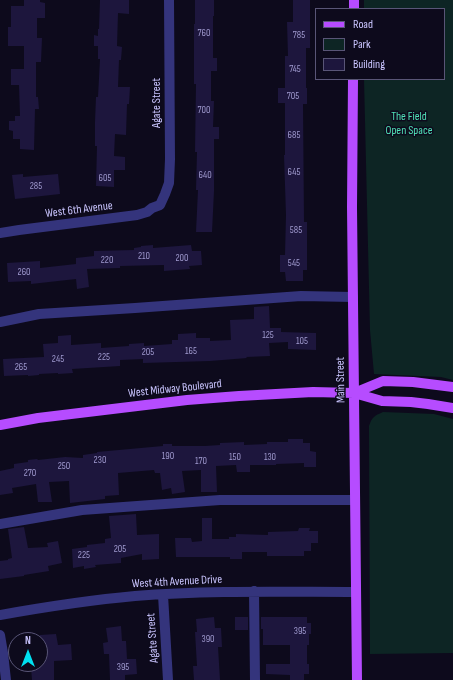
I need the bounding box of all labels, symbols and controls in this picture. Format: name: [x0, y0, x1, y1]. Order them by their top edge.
legend: [315, 8, 445, 80]
text: Road: [353, 17, 373, 32]
house number: 760: [198, 27, 210, 39]
house number: 785: [293, 29, 305, 41]
text: Park: [353, 37, 371, 52]
text: Building: [353, 57, 385, 72]
house number: 745: [289, 63, 301, 75]
street label: Agate Street: [150, 78, 164, 128]
house number: 705: [287, 90, 299, 102]
house number: 700: [198, 104, 210, 116]
park label: The Field Open Space: [385, 110, 433, 138]
house number: 685: [288, 129, 300, 141]
house number: 645: [288, 166, 300, 178]
house number: 640: [198, 169, 212, 181]
house number: 605: [99, 172, 111, 184]
house number: 285: [30, 180, 42, 192]
street label: West 6th Avenue: [45, 199, 113, 221]
house number: 585: [290, 224, 302, 236]
house number: 210: [138, 250, 150, 262]
house number: 200: [175, 252, 189, 264]
house number: 220: [101, 254, 113, 266]
house number: 545: [288, 257, 300, 269]
house number: 260: [18, 266, 30, 278]
house number: 125: [262, 329, 274, 341]
house number: 105: [296, 335, 308, 347]
house number: 165: [185, 345, 197, 357]
house number: 205: [142, 346, 154, 358]
house number: 225: [98, 351, 110, 363]
house number: 245: [52, 353, 64, 365]
street label: Main Street: [333, 357, 349, 403]
house number: 265: [15, 361, 27, 373]
street label: West Midway Boulevard: [128, 377, 222, 401]
house number: 190: [162, 450, 174, 462]
house number: 150: [229, 451, 241, 463]
house number: 130: [264, 451, 276, 463]
house number: 230: [94, 454, 106, 466]
house number: 170: [195, 455, 207, 467]
house number: 250: [58, 460, 70, 472]
house number: 270: [24, 467, 36, 479]
house number: 205: [114, 543, 126, 555]
house number: 225: [78, 549, 90, 561]
street label: West 4th Avenue Drive: [132, 572, 222, 592]
street label: Agate Street: [144, 612, 162, 664]
house number: 395: [294, 625, 306, 637]
north arrow: [8, 632, 48, 672]
house number: 390: [201, 633, 215, 645]
text: N: [25, 634, 31, 647]
house number: 395: [117, 661, 129, 673]

